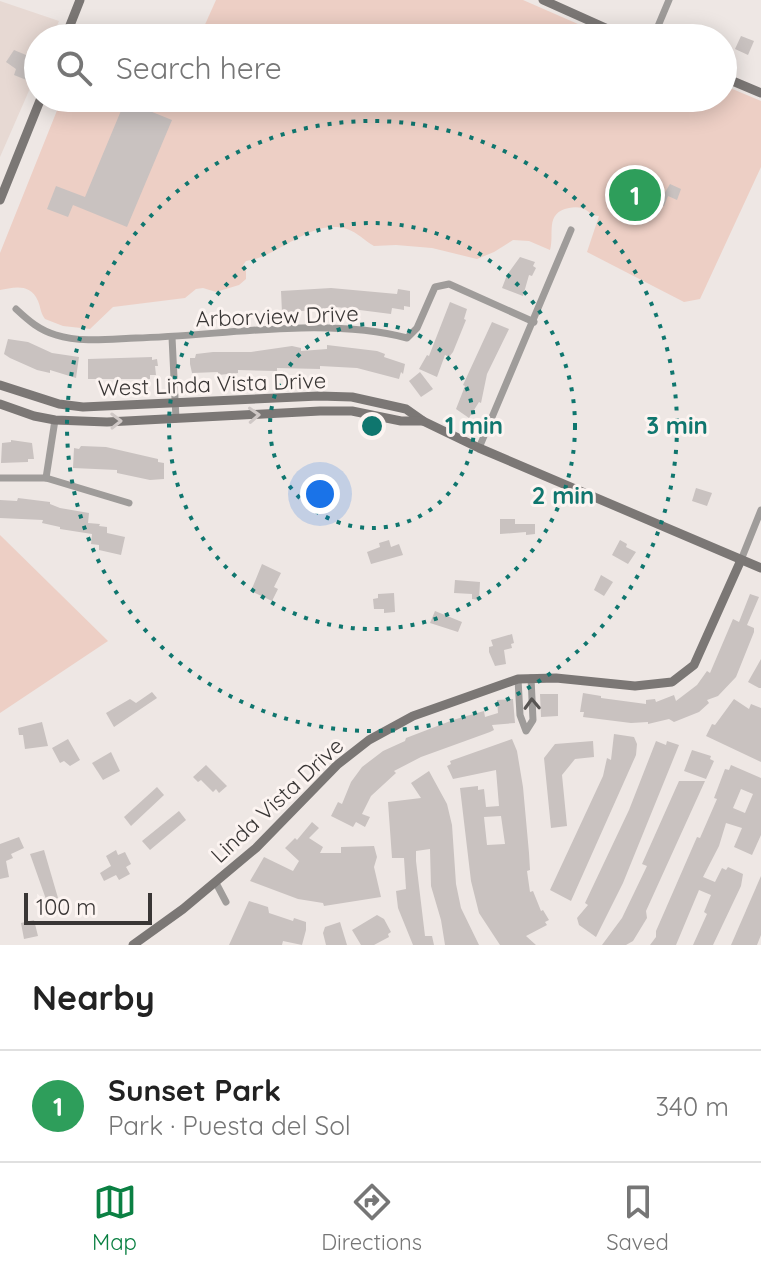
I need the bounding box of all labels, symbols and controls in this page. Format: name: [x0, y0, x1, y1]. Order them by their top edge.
search box: [24, 24, 737, 112]
icon: search: [52, 46, 96, 90]
text: Search here: [116, 49, 282, 87]
pin: 1: [609, 165, 661, 225]
street label: Arborview Drive: [195, 299, 359, 333]
street label: West Linda Vista Drive: [97, 366, 327, 402]
one-way arrow: [248, 406, 261, 423]
text: 1 min: [445, 410, 503, 440]
text: 3 min: [646, 410, 708, 440]
centre of rings: [358, 412, 386, 440]
one-way arrow: [110, 413, 123, 430]
your location: [300, 474, 340, 514]
text: 2 min: [532, 480, 594, 510]
one-way arrow: [524, 697, 541, 710]
street label: Linda Vista Drive: [205, 731, 349, 869]
scale bar: [24, 889, 152, 925]
text: 100 m: [36, 893, 96, 921]
text: Nearby: [32, 976, 155, 1019]
text: Sunset Park: [108, 1071, 281, 1109]
text: 1: [53, 1090, 63, 1123]
text: 340 m: [655, 1090, 729, 1123]
text: Park · Puesta del Sol: [108, 1109, 351, 1142]
tab: Map: [92, 1180, 137, 1256]
tab: Directions: [321, 1180, 422, 1256]
tab: Saved: [606, 1180, 669, 1256]

